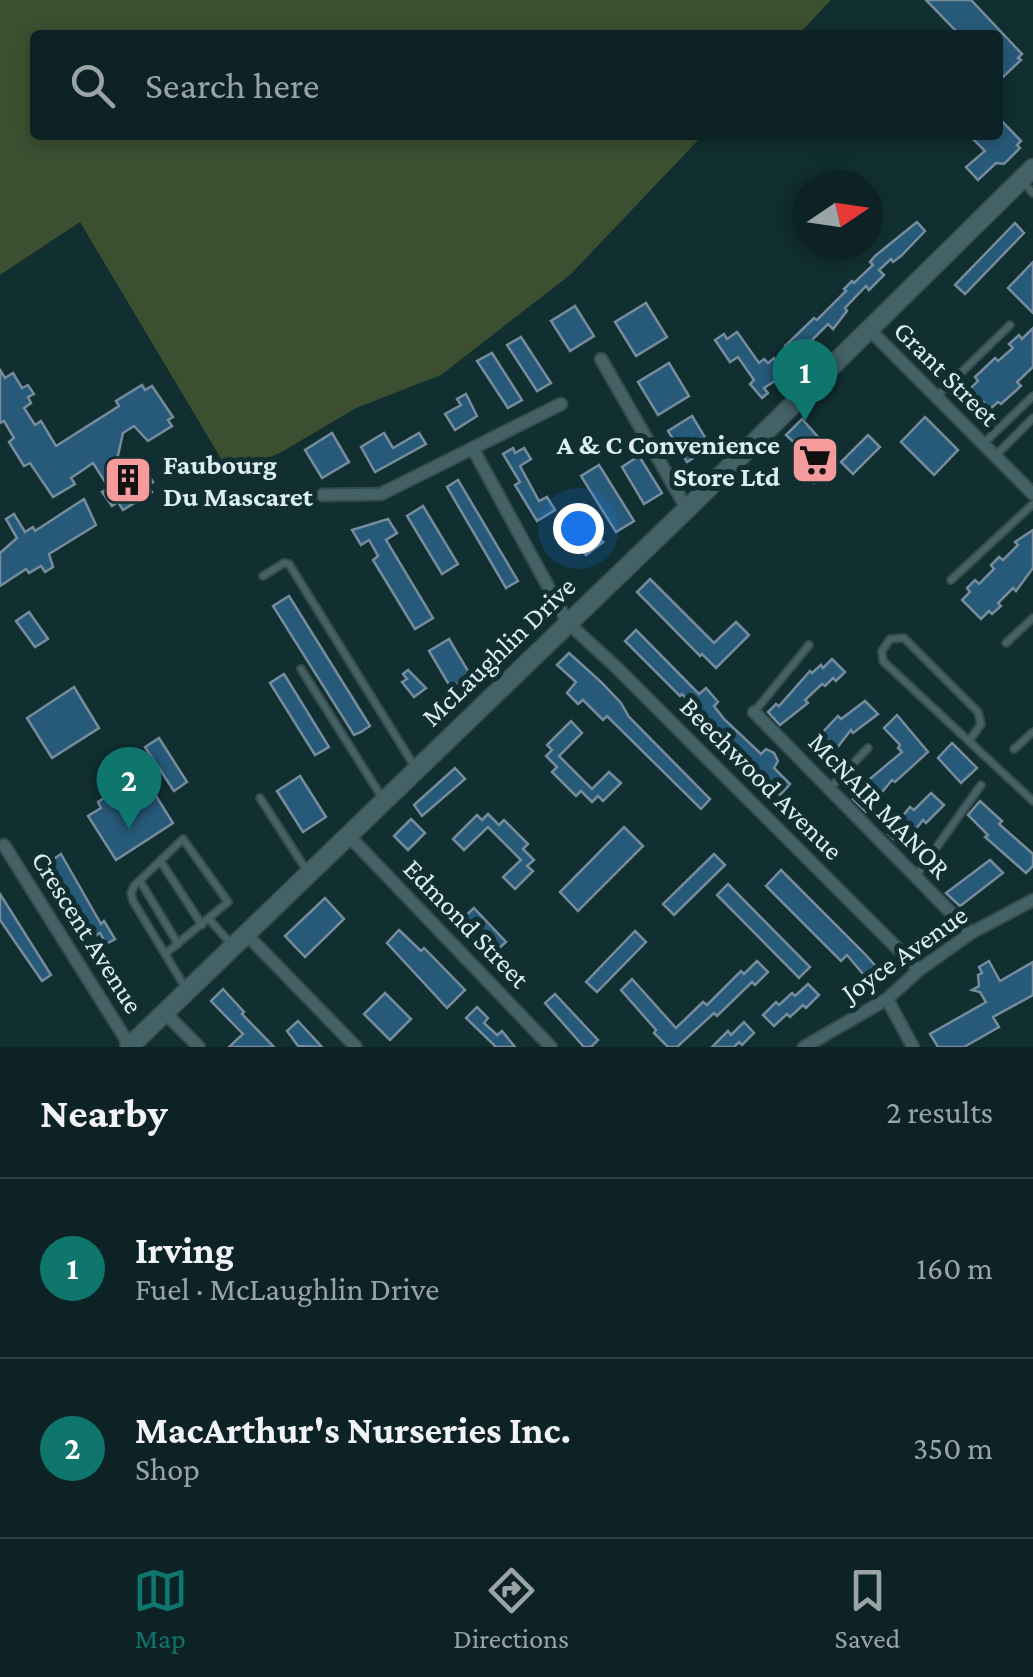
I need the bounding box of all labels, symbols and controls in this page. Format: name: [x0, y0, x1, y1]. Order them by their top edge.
search box: [30, 30, 1003, 140]
icon: search: [65, 58, 120, 113]
text: Search here: [145, 64, 319, 106]
north arrow: [793, 170, 883, 260]
street label: Grant Street: [888, 315, 1006, 433]
pin: 1: [772, 338, 838, 421]
place label: A & C Convenience Store Ltd: [556, 429, 781, 492]
supermarket icon: A & C Convenience Store Ltd: [789, 434, 841, 486]
place label: Faubourg Du Mascaret: [163, 449, 314, 512]
building icon: Faubourg Du Mascaret: [102, 454, 154, 506]
your location: [553, 503, 604, 554]
street label: McLaughlin Drive: [415, 570, 581, 732]
street label: Beechwood Avenue: [674, 691, 849, 866]
street label: McNAIR MANOR: [802, 726, 957, 885]
pin: 2: [96, 746, 162, 829]
street label: Crescent Avenue: [25, 846, 150, 1019]
street label: Edmond Street: [397, 853, 536, 995]
street label: Joyce Avenue: [833, 899, 973, 1010]
text: Nearby: [40, 1089, 168, 1136]
text: 2 results: [886, 1094, 993, 1130]
text: Irving: [135, 1229, 234, 1271]
text: 1: [67, 1250, 78, 1286]
text: 160 m: [916, 1250, 993, 1286]
text: Fuel · McLaughlin Drive: [135, 1271, 439, 1307]
text: MacArthur's Nurseries Inc.: [135, 1409, 571, 1451]
text: 2: [64, 1430, 81, 1466]
text: 350 m: [913, 1430, 993, 1466]
text: Shop: [135, 1451, 200, 1487]
tab: Map: [133, 1563, 188, 1654]
tab: Directions: [453, 1563, 569, 1654]
tab: Saved: [835, 1563, 900, 1654]

